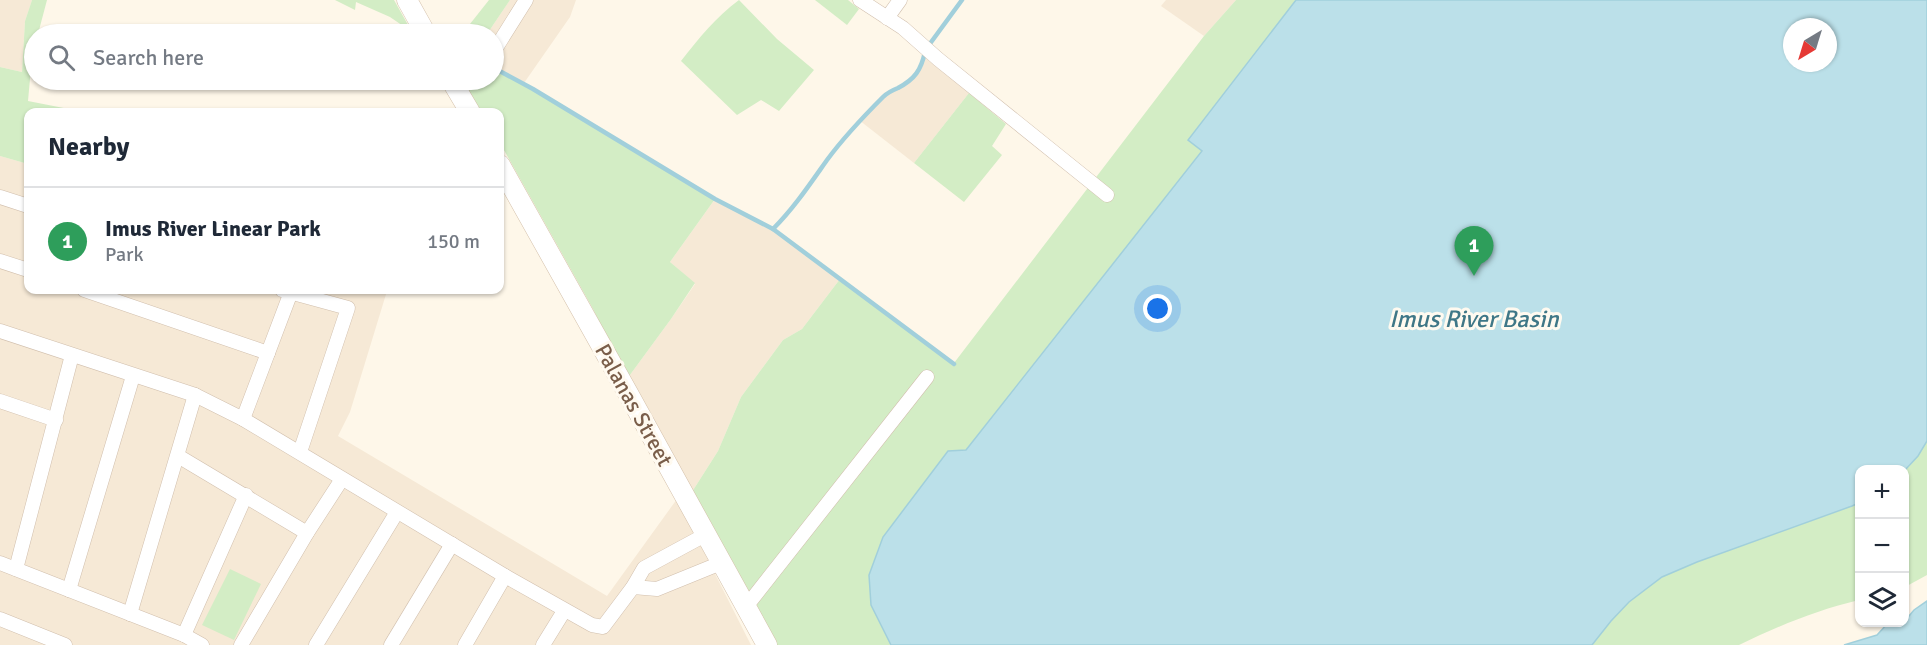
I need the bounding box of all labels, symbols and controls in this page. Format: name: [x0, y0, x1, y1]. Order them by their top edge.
north arrow: [1783, 18, 1837, 72]
search box: [24, 24, 504, 90]
icon: search: [45, 41, 78, 74]
text: Search here: [93, 44, 204, 71]
text: Nearby: [48, 131, 129, 163]
text: Imus River Linear Park: [105, 215, 321, 242]
pin: 1: [1454, 226, 1494, 276]
text: 1: [62, 229, 73, 254]
text: 150 m: [427, 229, 480, 254]
text: Park: [105, 242, 143, 267]
your location: [1143, 294, 1172, 323]
water label: Imus River Basin: [1389, 304, 1560, 334]
street label: Palanas Street: [589, 339, 679, 471]
map controls: [1855, 465, 1909, 627]
button: +: [1855, 465, 1909, 519]
button: −: [1855, 519, 1909, 573]
button: layers: [1855, 573, 1909, 627]

